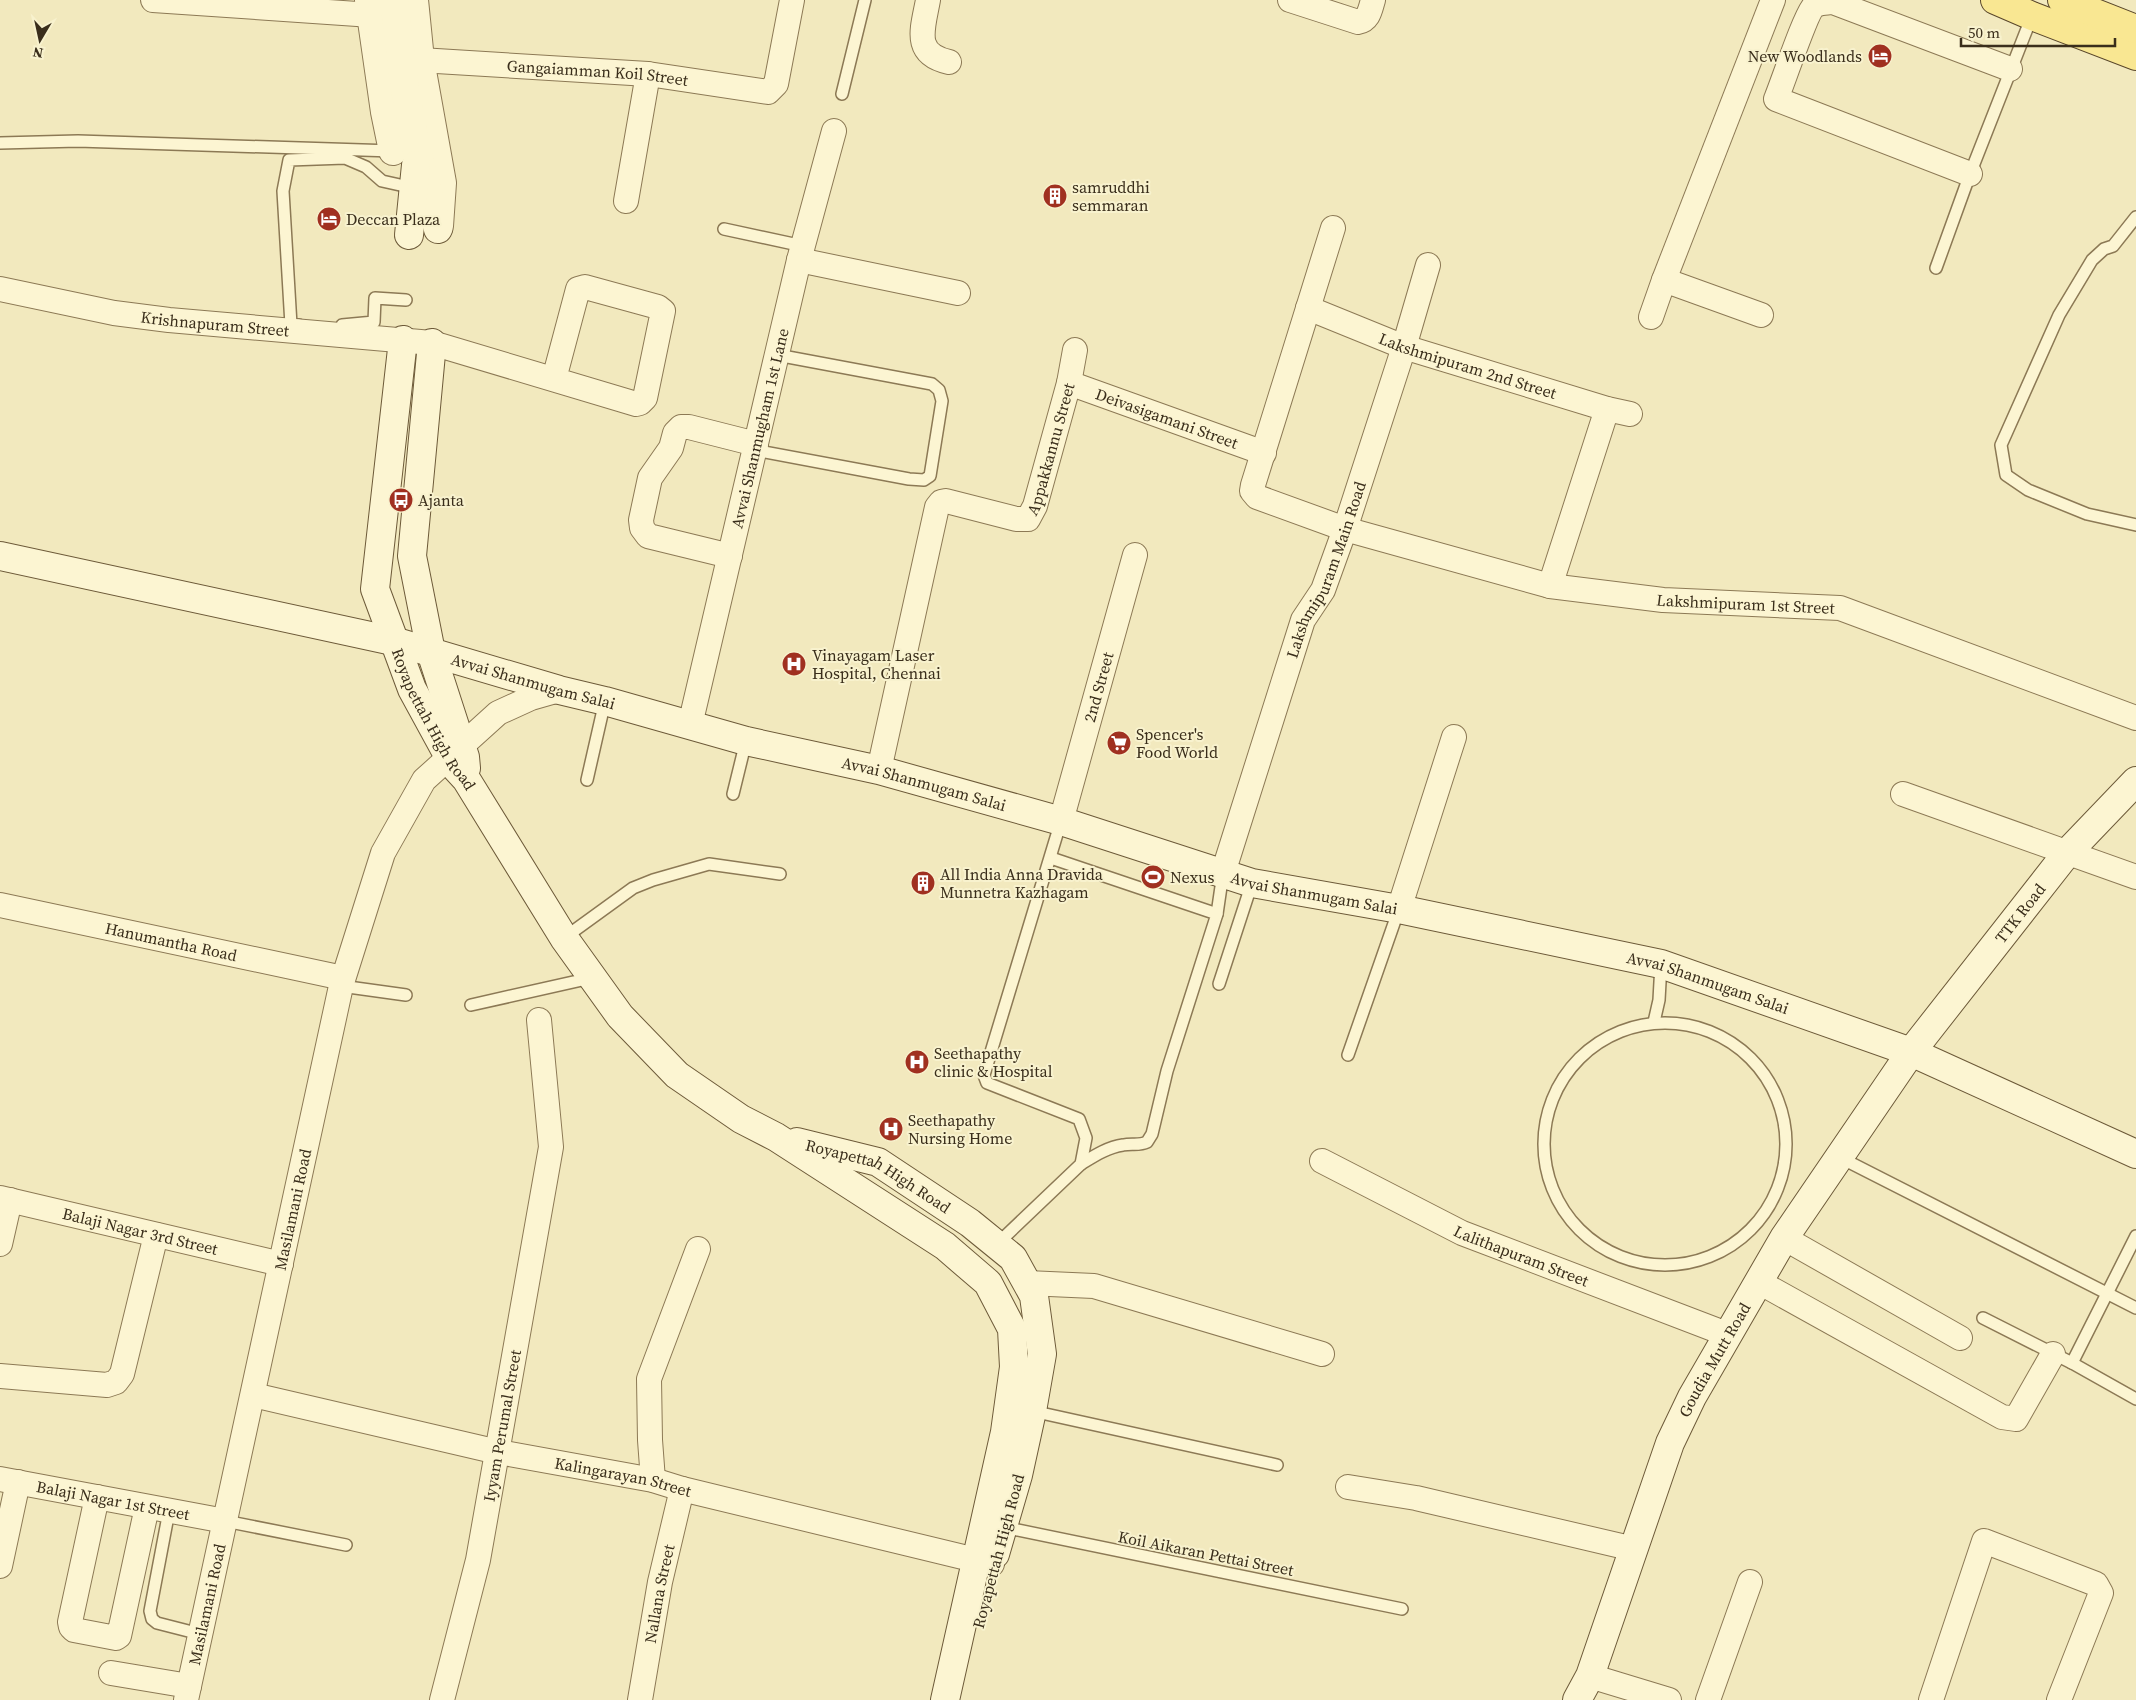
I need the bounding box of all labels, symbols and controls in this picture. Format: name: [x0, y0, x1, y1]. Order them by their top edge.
north arrow: [15, 15, 65, 65]
scale bar: [1961, 15, 2115, 47]
text: 50 m: [1968, 22, 2000, 43]
text: N: [31, 42, 45, 64]
hotel icon: New Woodlands: [1867, 43, 1893, 69]
place label: New Woodlands: [1748, 45, 1862, 67]
street label: Gangaiamman Koil Street: [506, 54, 690, 91]
place label: samruddhi semmaran: [1072, 176, 1150, 216]
building icon: samruddhi semmaran: [1042, 183, 1068, 209]
hotel icon: Deccan Plaza: [316, 206, 342, 232]
place label: Deccan Plaza: [346, 208, 441, 230]
street label: Krishnapuram Street: [139, 306, 291, 342]
street label: Avvai Shanmugham 1st Lane: [726, 326, 794, 530]
street label: Lakshmipuram 2nd Street: [1376, 327, 1560, 404]
street label: Appakkannu Street: [1021, 380, 1080, 519]
street label: Deivasigamani Street: [1093, 382, 1242, 454]
street label: Lakshmipuram Main Road: [1281, 478, 1371, 661]
bus stop icon: Ajanta: [388, 487, 414, 513]
place label: Ajanta: [418, 489, 465, 511]
street label: Lakshmipuram 1st Street: [1655, 588, 1836, 619]
place label: Vinayagam Laser Hospital, Chennai: [812, 644, 941, 684]
street label: Royapettah High Road: [387, 645, 481, 794]
street label: Avvai Shanmugam Salai: [449, 648, 618, 714]
street label: 2nd Street: [1078, 649, 1119, 725]
hospital icon: Vinayagam Laser Hospital, Chennai: [781, 651, 807, 677]
place label: Spencer's Food World: [1136, 723, 1218, 763]
supermarket icon: Spencer's Food World: [1106, 730, 1132, 756]
street label: Avvai Shanmugam Salai: [840, 751, 1009, 816]
place label: All India Anna Dravida Munnetra Kazhagam: [940, 863, 1104, 903]
sports icon: Nexus: [1140, 864, 1166, 890]
place label: Nexus: [1170, 866, 1214, 888]
street label: Avvai Shanmugam Salai: [1228, 866, 1400, 920]
building icon: All India Anna Dravida Munnetra Kazhagam: [910, 870, 936, 896]
street label: TTK Road: [1990, 879, 2050, 948]
street label: Hanumantha Road: [103, 917, 239, 966]
street label: Avvai Shanmugam Salai: [1625, 946, 1792, 1019]
place label: Seethapathy clinic & Hospital: [934, 1042, 1053, 1082]
hospital icon: Seethapathy clinic & Hospital: [904, 1049, 930, 1075]
place label: Seethapathy Nursing Home: [908, 1109, 1012, 1149]
hospital icon: Seethapathy Nursing Home: [878, 1116, 904, 1142]
street label: Royapettah High Road: [803, 1134, 955, 1218]
street label: Masilamani Road: [269, 1147, 316, 1272]
street label: Balaji Nagar 3rd Street: [60, 1202, 221, 1260]
street label: Lalithapuram Street: [1450, 1220, 1593, 1292]
street label: Goudia Mutt Road: [1673, 1298, 1755, 1421]
street label: Iyyam Perumal Street: [478, 1347, 526, 1503]
street label: Kalingarayan Street: [553, 1451, 694, 1502]
street label: Royapettah High Road: [967, 1471, 1029, 1631]
street label: Balaji Nagar 1st Street: [35, 1475, 192, 1525]
street label: Koil Aikaran Pettai Street: [1116, 1525, 1296, 1581]
street label: Masilamani Road: [183, 1541, 231, 1667]
street label: Nallana Street: [639, 1541, 680, 1645]

